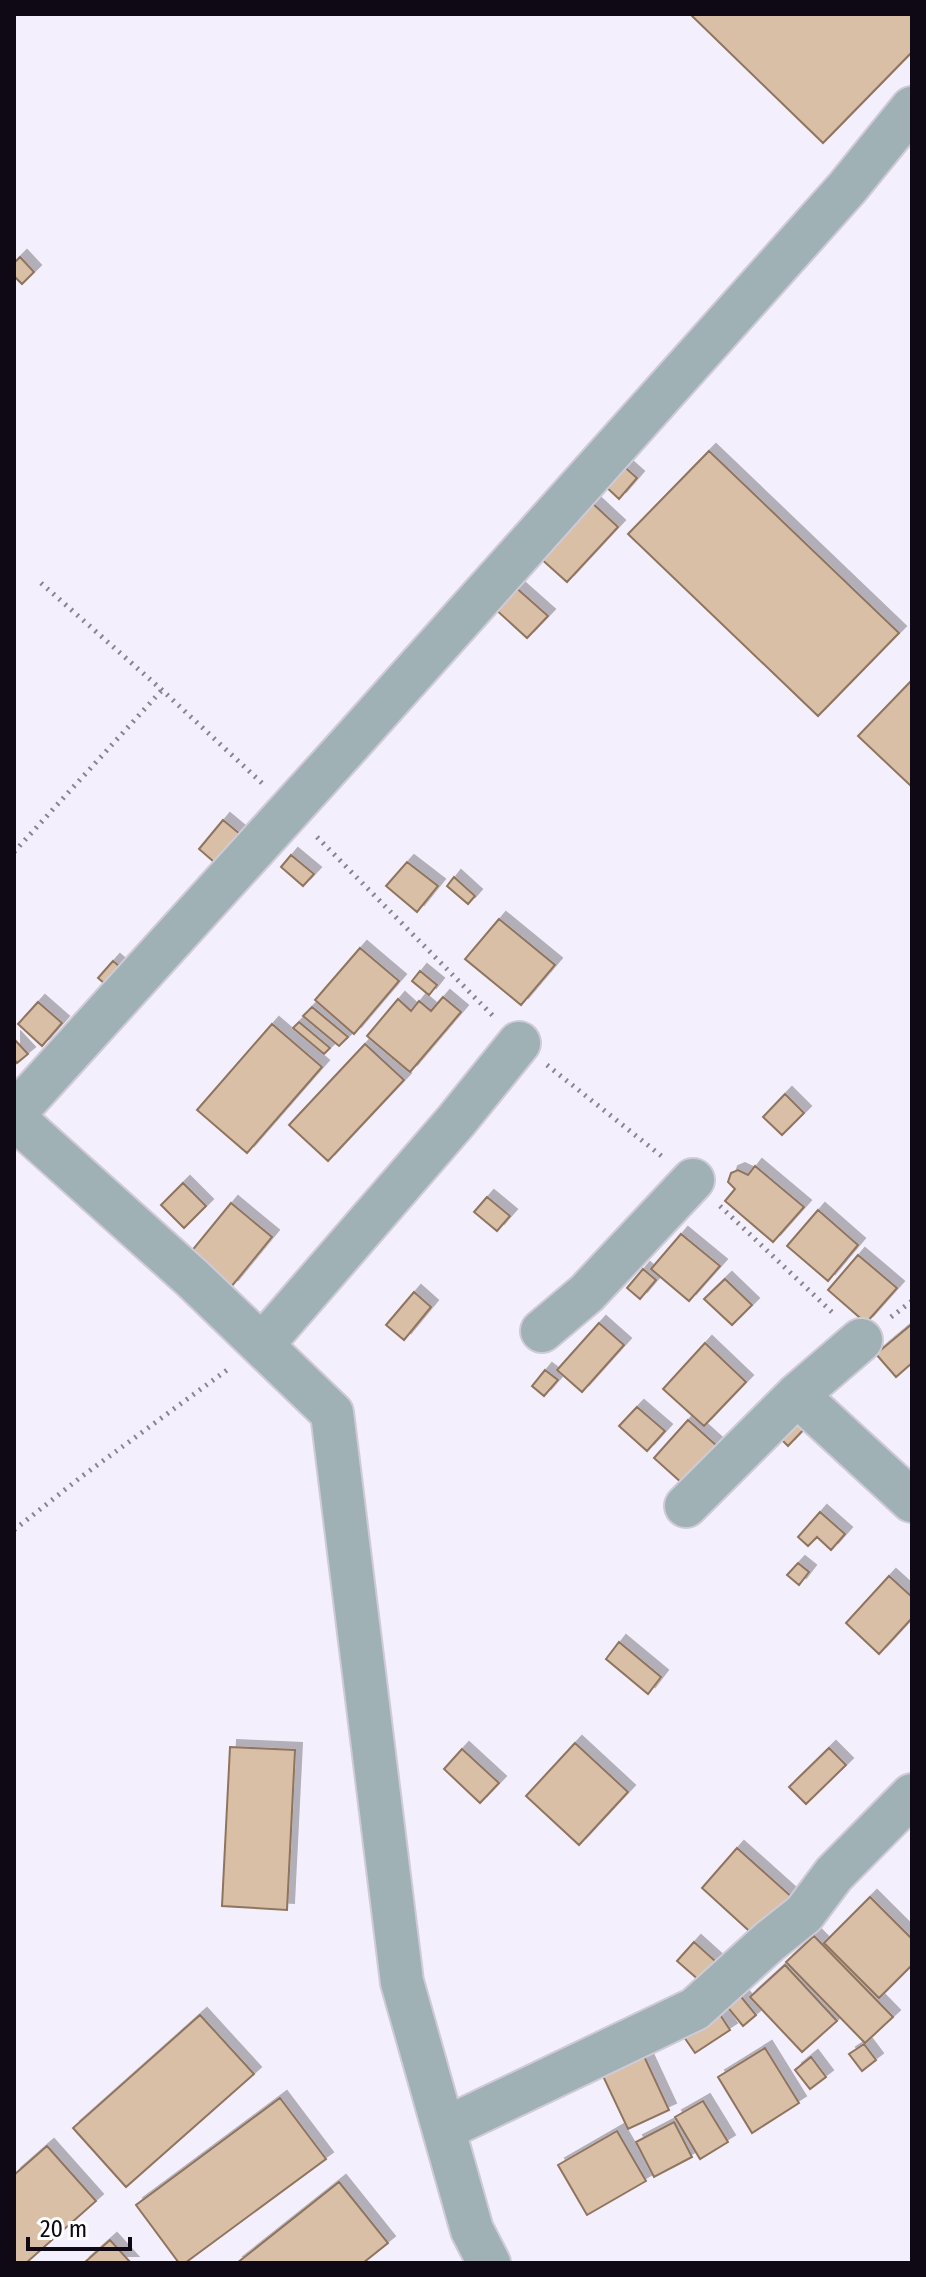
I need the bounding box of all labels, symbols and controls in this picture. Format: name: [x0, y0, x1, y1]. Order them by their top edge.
scale bar: [28, 2201, 130, 2251]
text: 20 m: [40, 2215, 87, 2243]

